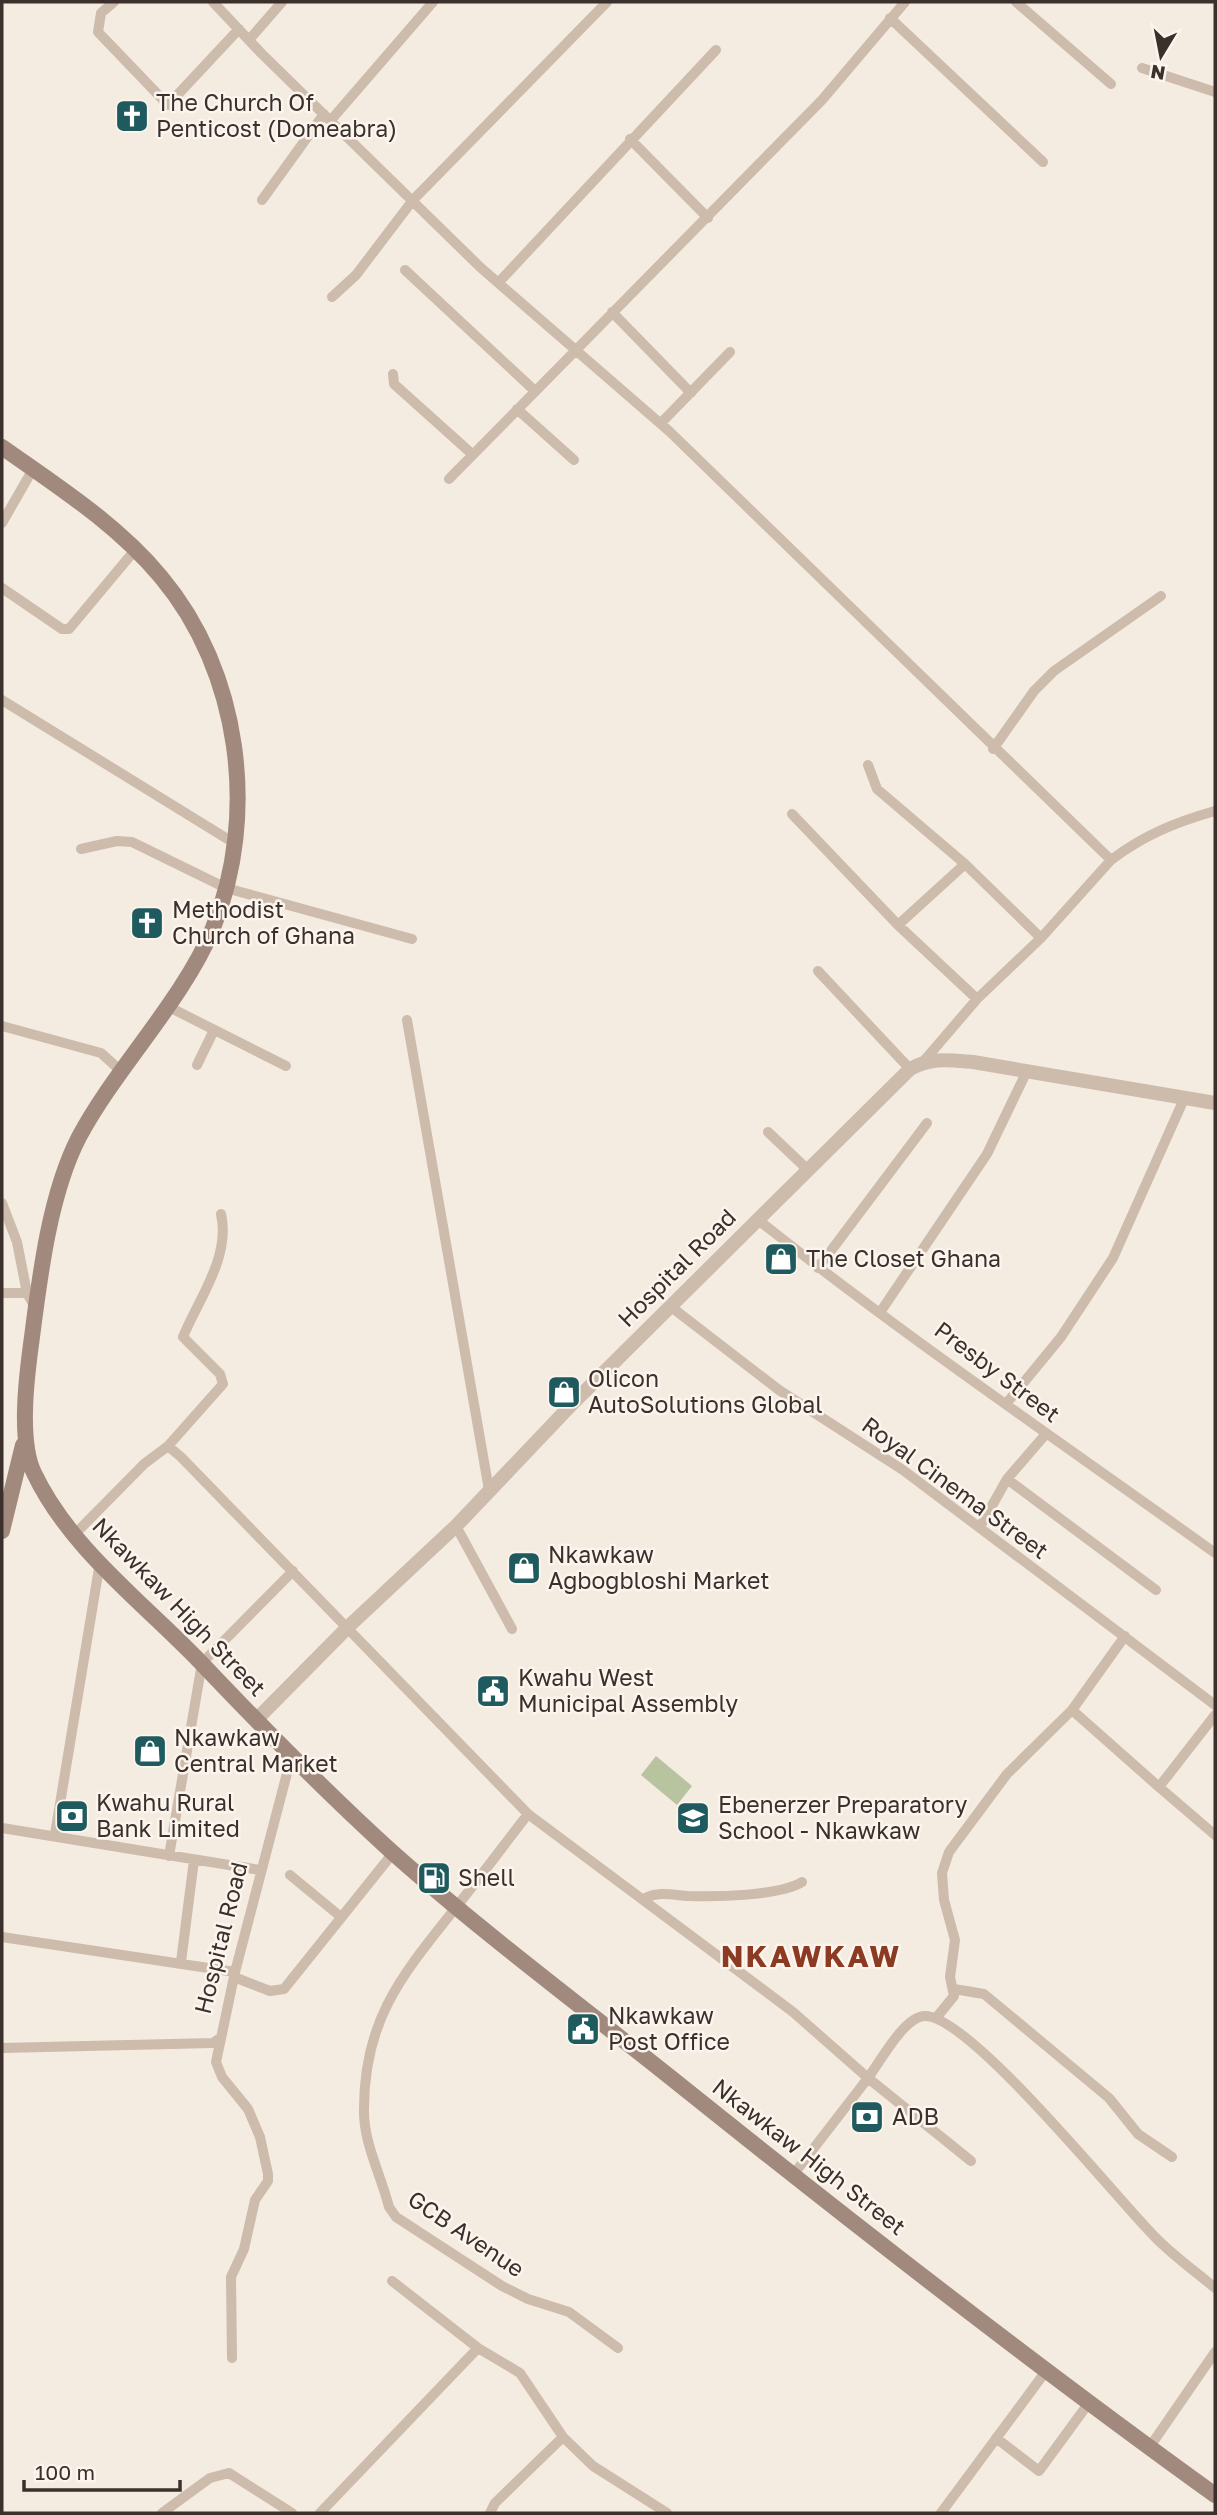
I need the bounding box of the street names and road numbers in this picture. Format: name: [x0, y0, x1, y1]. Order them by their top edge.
street label: Hospital Road: [611, 1202, 741, 1332]
street label: Presby Street: [929, 1315, 1066, 1427]
street label: Royal Cinema Street: [857, 1410, 1054, 1564]
street label: Nkawkaw High Street: [87, 1511, 272, 1701]
street label: Hospital Road: [188, 1859, 252, 2017]
street label: Nkawkaw High Street: [707, 2072, 912, 2240]
street label: GCB Avenue: [403, 2184, 530, 2282]

